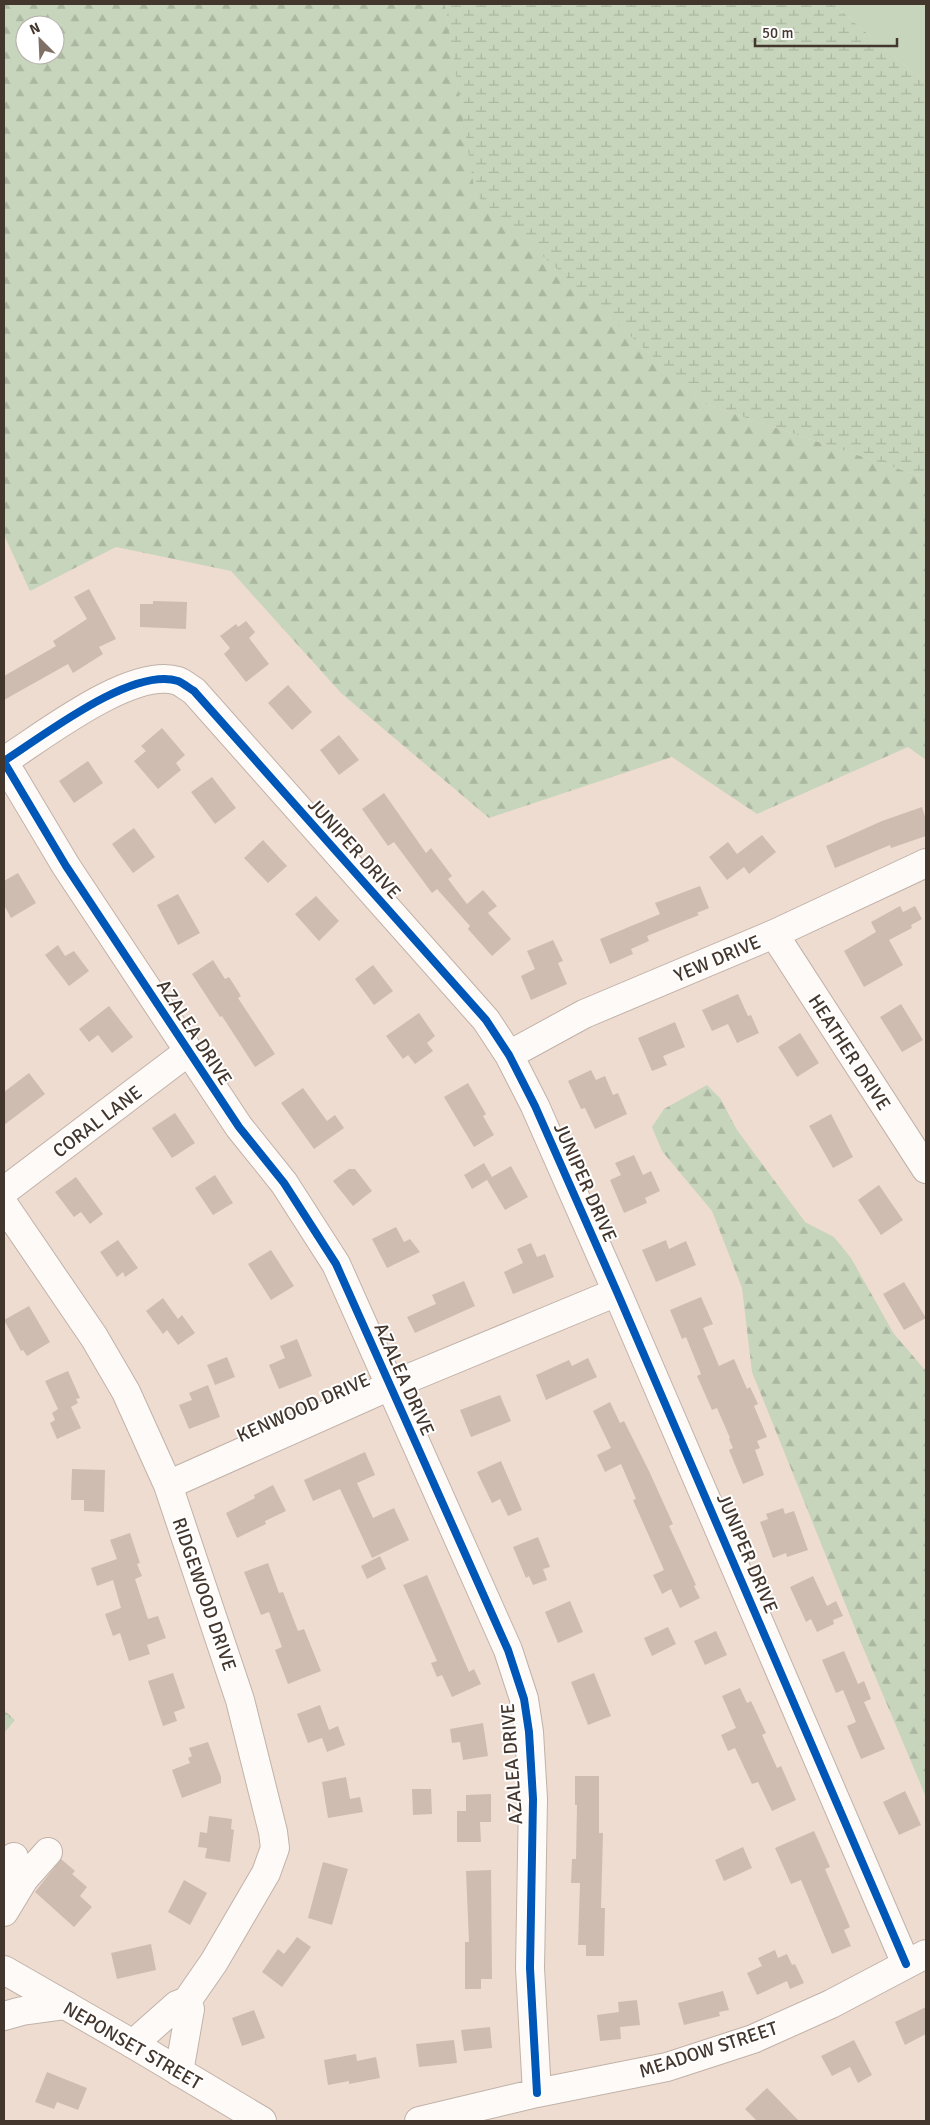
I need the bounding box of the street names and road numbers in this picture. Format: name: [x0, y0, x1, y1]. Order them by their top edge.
street label: JUNIPER DRIVE: [303, 793, 406, 904]
street label: YEW DRIVE: [671, 930, 764, 988]
street label: AZALEA DRIVE: [151, 975, 237, 1090]
street label: HEATHER DRIVE: [803, 990, 896, 1115]
street label: CORAL LANE: [48, 1080, 147, 1163]
street label: JUNIPER DRIVE: [548, 1119, 622, 1246]
street label: AZALEA DRIVE: [368, 1319, 440, 1440]
street label: KENWOOD DRIVE: [233, 1368, 374, 1448]
street label: JUNIPER DRIVE: [711, 1490, 783, 1617]
street label: RIDGEWOOD DRIVE: [167, 1514, 242, 1674]
street label: AZALEA DRIVE: [496, 1703, 528, 1825]
street label: NEPONSET STREET: [59, 1996, 207, 2096]
street label: MEADOW STREET: [636, 2016, 781, 2084]

